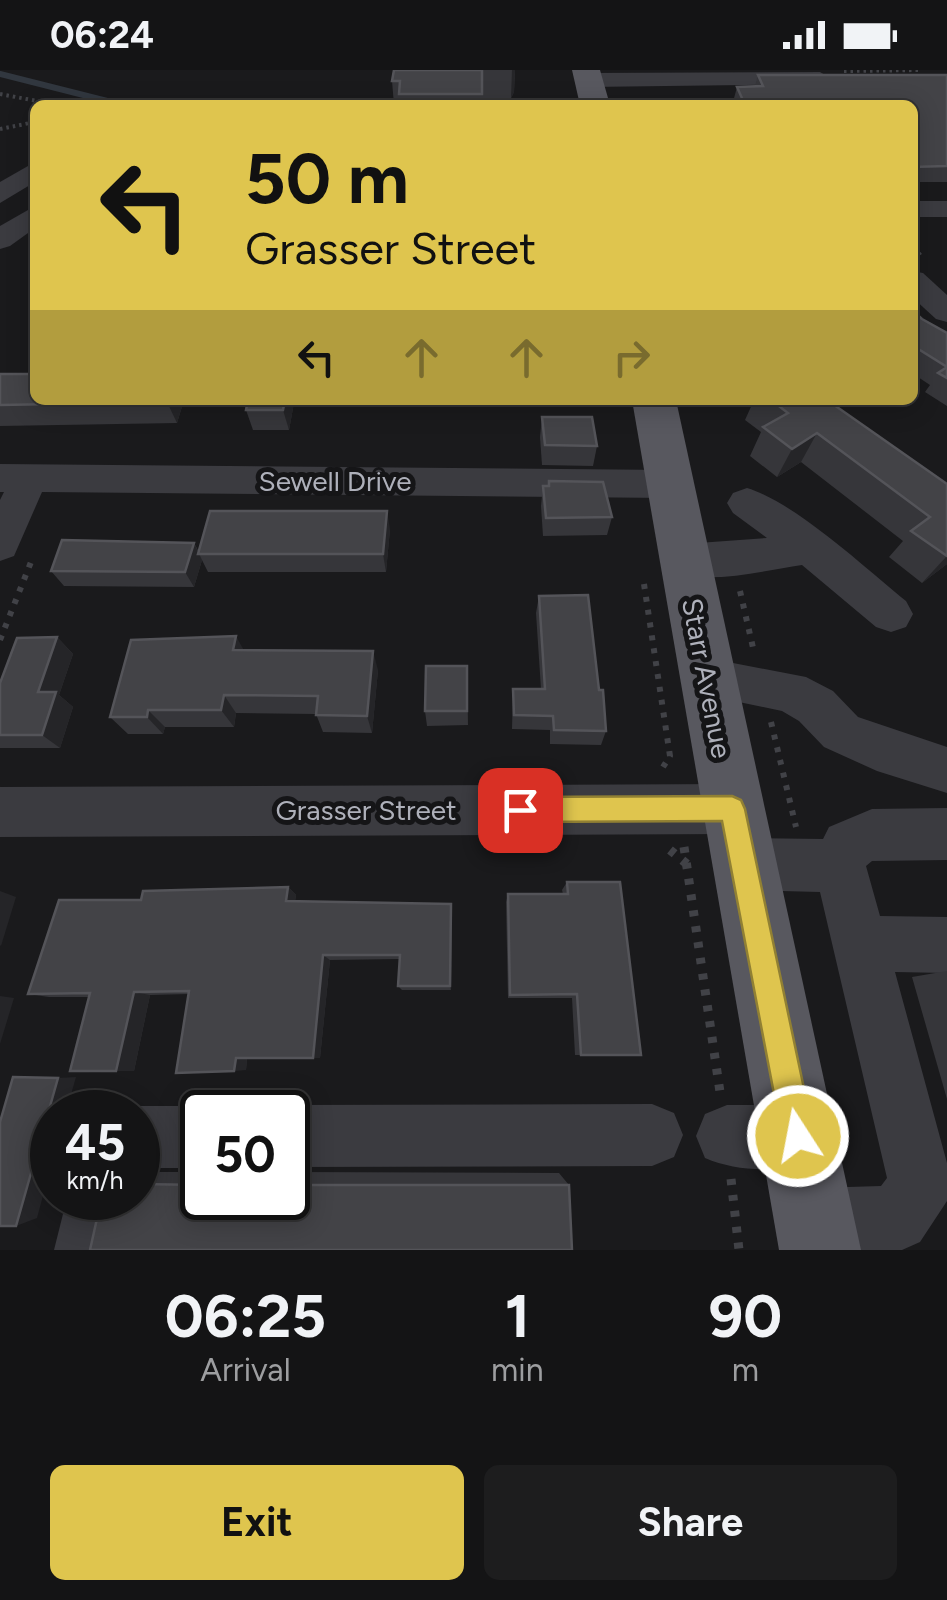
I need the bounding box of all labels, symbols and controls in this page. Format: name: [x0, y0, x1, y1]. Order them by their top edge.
text: 06:24: [50, 12, 154, 58]
text: 50 m: [245, 136, 409, 221]
icon: left: [80, 140, 210, 270]
text: Grasser Street: [245, 221, 536, 275]
icon: left: [289, 330, 344, 385]
icon: ahead: [394, 330, 449, 385]
icon: ahead: [499, 330, 554, 385]
icon: right: [604, 330, 659, 385]
street label: Sewell Drive: [258, 464, 412, 498]
street label: Starr Avenue: [675, 595, 739, 761]
pin: [478, 768, 563, 853]
icon: arrive: [493, 783, 548, 838]
street label: Grasser Street: [275, 793, 457, 827]
position arrow: [746, 1084, 850, 1188]
speed limit sign: 50: [180, 1090, 310, 1220]
text: 45: [65, 1112, 125, 1173]
text: km/h: [66, 1165, 124, 1195]
text: 06:25: [165, 1280, 326, 1352]
text: 1: [505, 1280, 530, 1352]
text: 90: [708, 1280, 782, 1352]
text: Arrival: [200, 1351, 291, 1389]
text: min: [491, 1351, 544, 1389]
text: m: [732, 1351, 759, 1389]
button: Exit: [50, 1465, 464, 1580]
button: Share: [484, 1465, 897, 1580]

